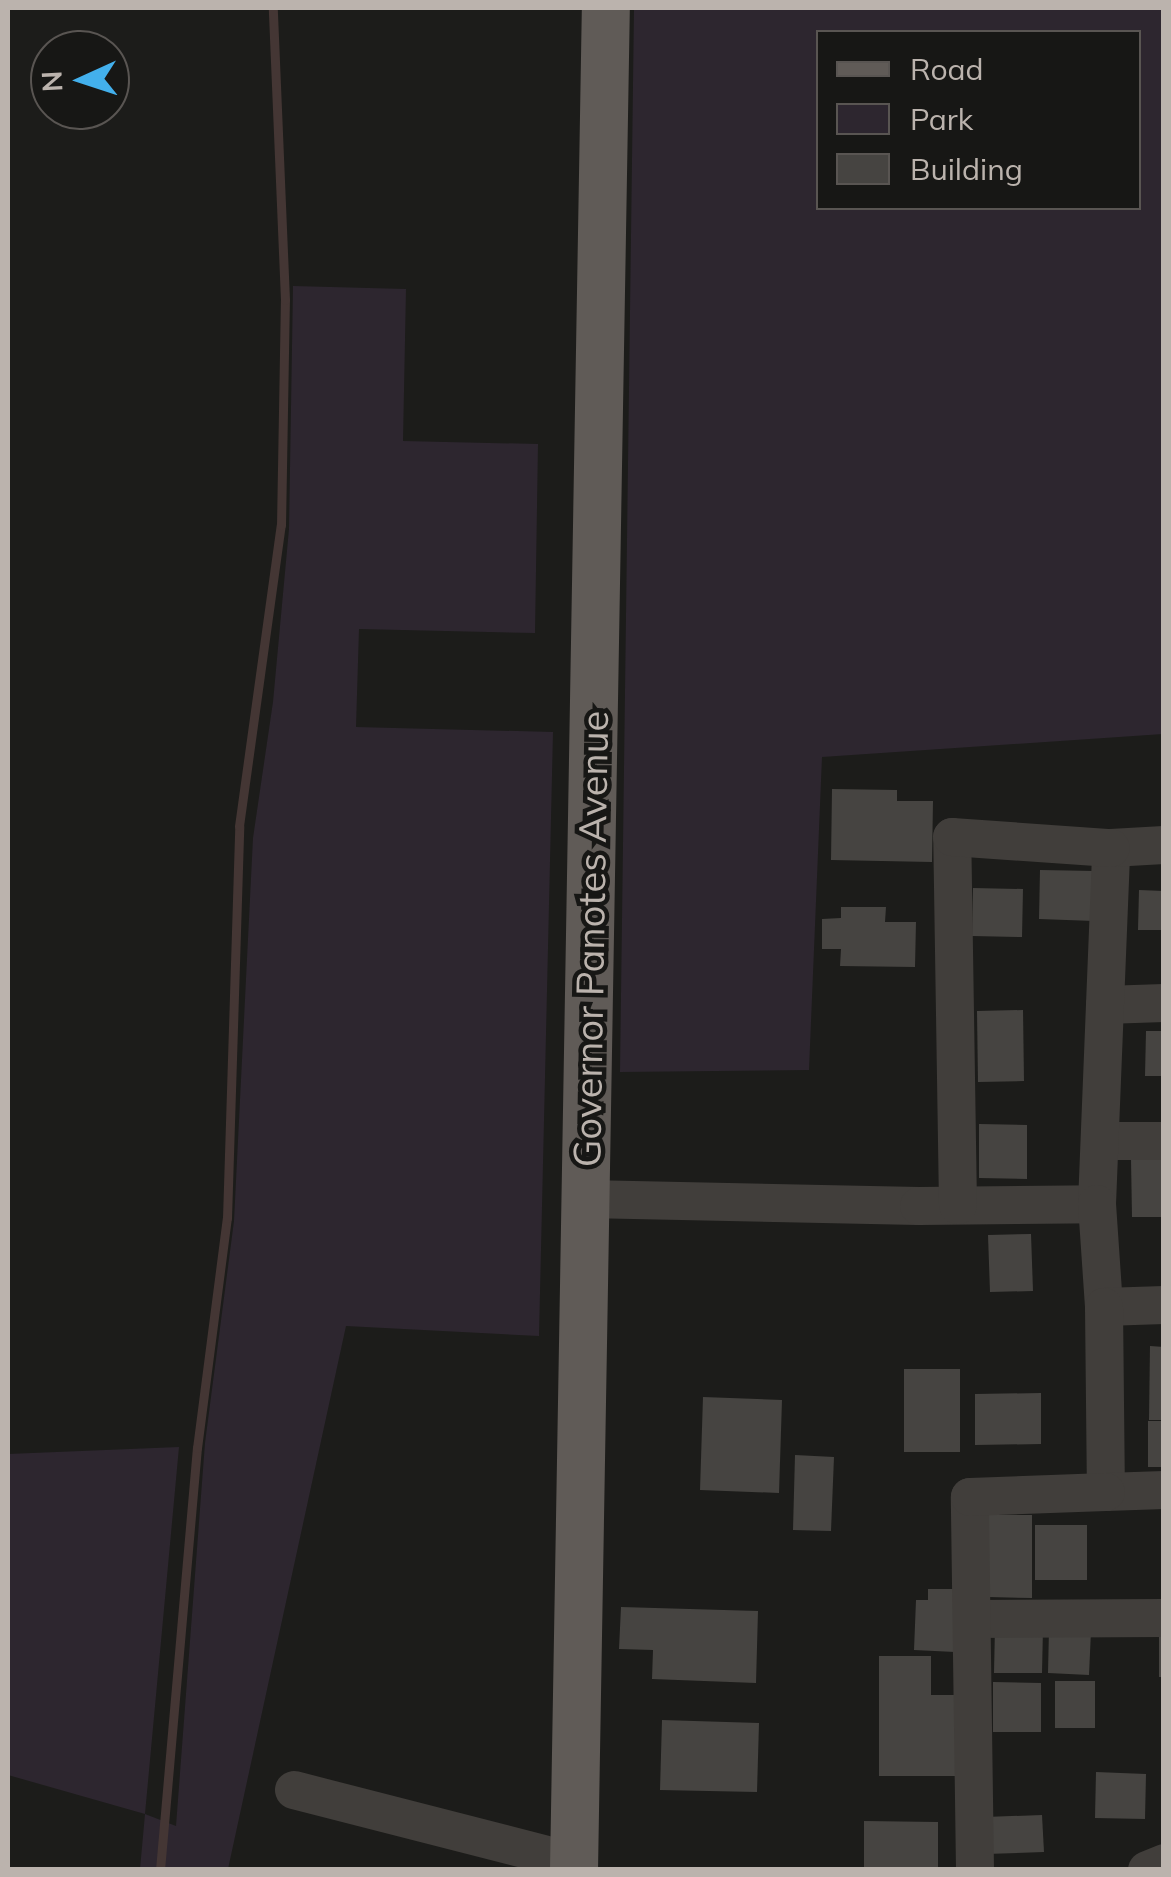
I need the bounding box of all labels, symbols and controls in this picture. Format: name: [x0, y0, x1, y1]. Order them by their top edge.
north arrow: [30, 30, 130, 130]
legend: [816, 30, 1141, 210]
text: Road: [910, 50, 984, 88]
text: N: [34, 70, 70, 93]
text: Park: [910, 100, 973, 138]
text: Building: [910, 150, 1023, 188]
street label: Governor Panotes Avenue: [564, 710, 618, 1168]

